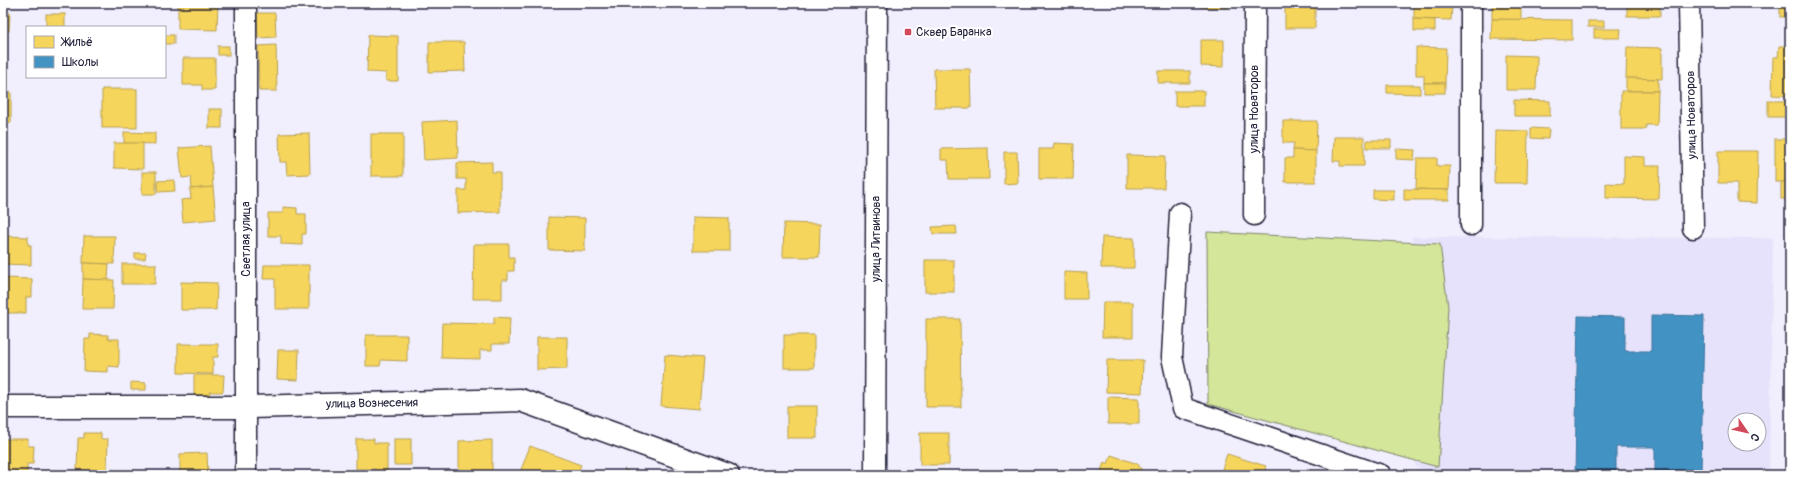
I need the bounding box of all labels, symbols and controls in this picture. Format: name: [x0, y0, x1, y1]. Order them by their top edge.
place label: Сквер Баранка: [916, 25, 992, 40]
legend: [26, 26, 166, 78]
marker: Сквер Баранка: [903, 27, 913, 37]
text: Жильё: [60, 35, 93, 50]
text: Школы: [62, 55, 99, 70]
street label: улица Новаторов: [1247, 65, 1262, 154]
street label: улица Новаторов: [1683, 71, 1700, 160]
street label: улица Литвинова: [869, 195, 884, 283]
street label: Светлая улица: [239, 201, 254, 277]
street label: улица Вознесения: [325, 395, 419, 412]
north arrow: [1727, 412, 1767, 452]
text: С: [1747, 431, 1762, 444]

